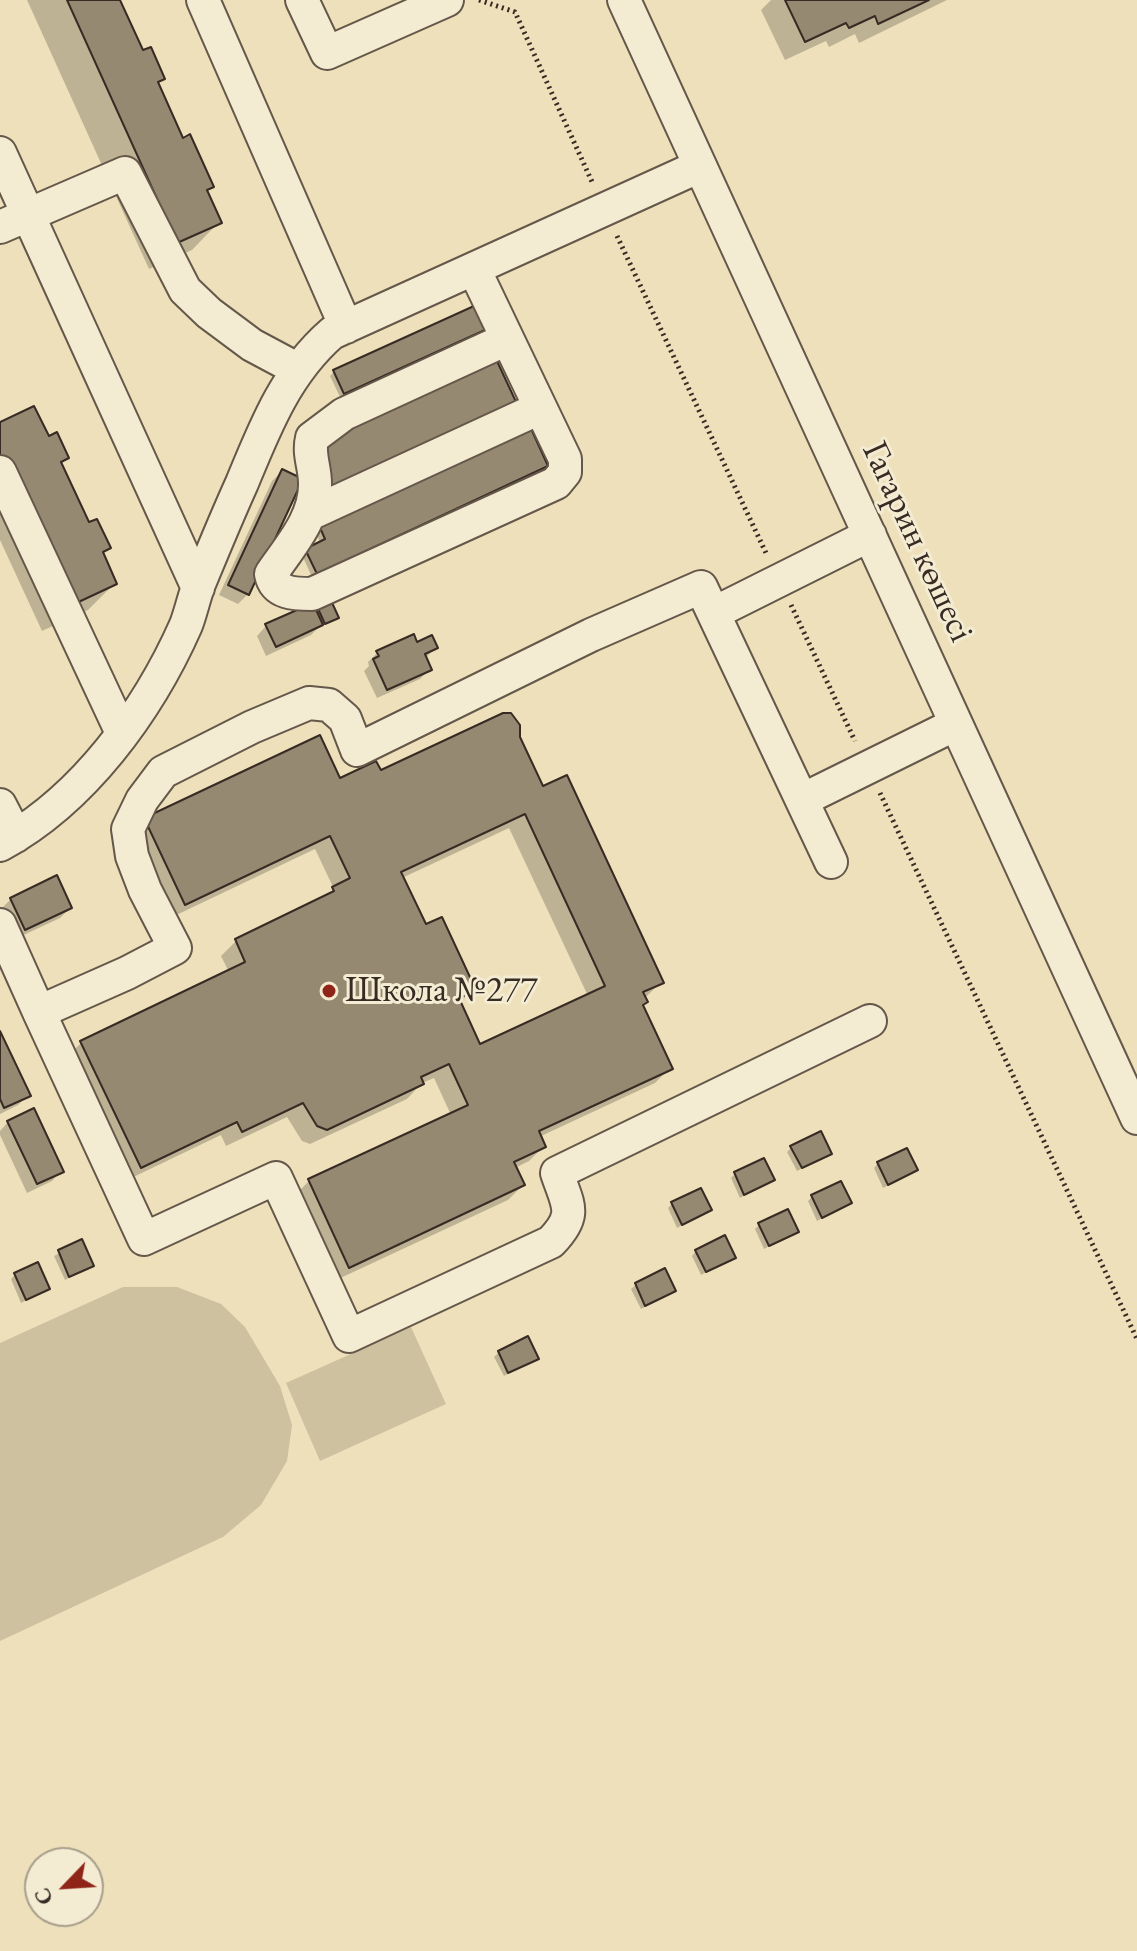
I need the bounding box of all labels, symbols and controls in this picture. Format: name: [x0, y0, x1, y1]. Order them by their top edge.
street label: Гагарин көшесі: [852, 435, 982, 649]
place label: Школа №277: [345, 969, 538, 1013]
marker: Школа №277: [320, 982, 338, 1000]
north arrow: [24, 1847, 104, 1927]
text: С: [27, 1883, 60, 1910]

